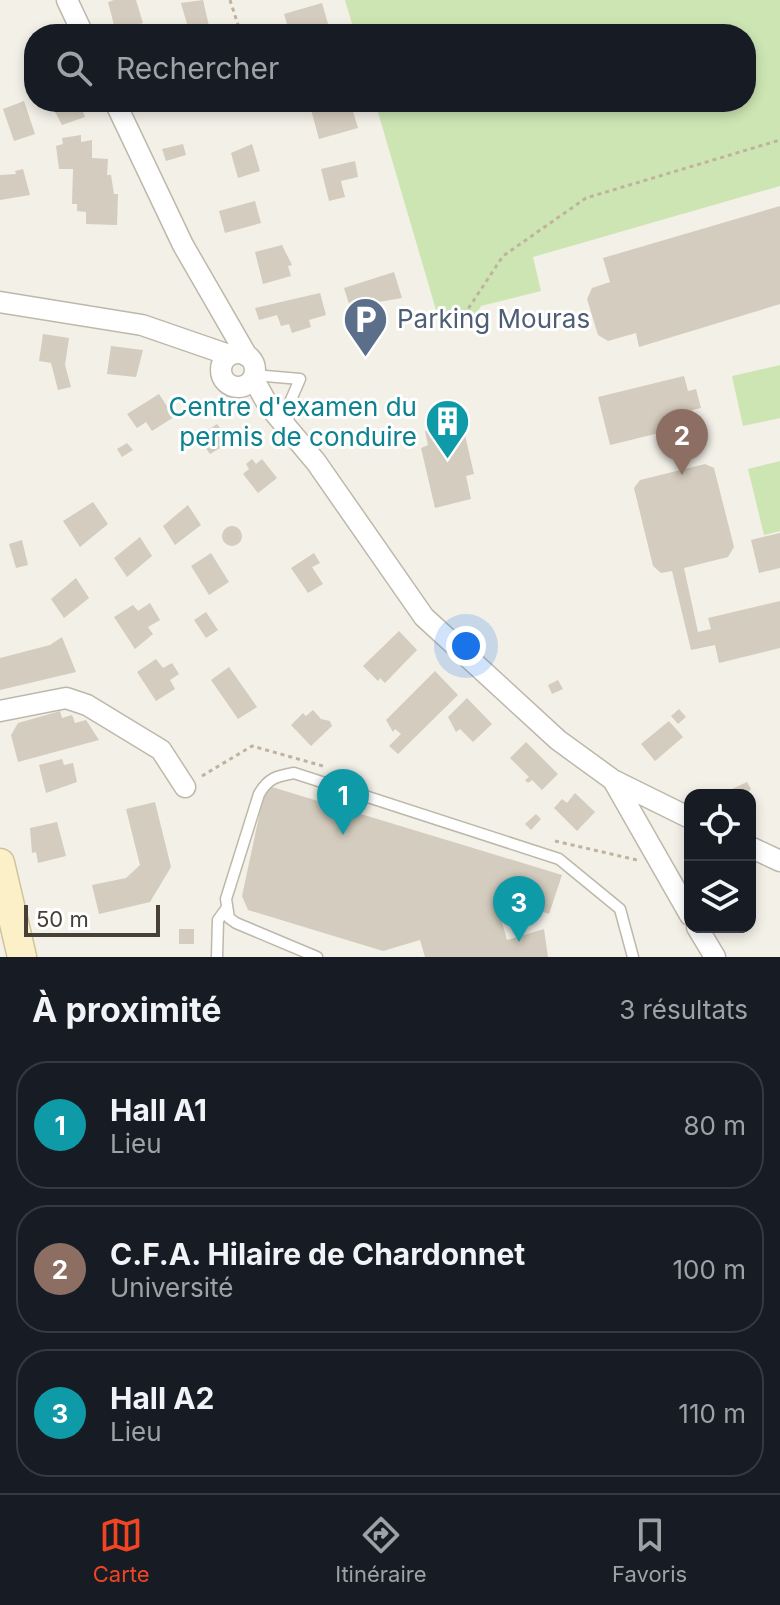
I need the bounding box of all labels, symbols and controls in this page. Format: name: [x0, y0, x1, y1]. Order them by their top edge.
search box: [24, 24, 756, 112]
icon: search: [52, 46, 96, 90]
text: Rechercher: [116, 50, 279, 86]
parking icon: Parking Mouras: [342, 295, 390, 358]
place label: Parking Mouras: [397, 303, 590, 334]
place label: Centre d'examen du permis de conduire: [169, 391, 417, 452]
building icon: Centre d'examen du permis de conduire: [424, 398, 472, 461]
pin: 2: [656, 409, 708, 475]
your location: [446, 626, 486, 666]
pin: 1: [317, 769, 369, 835]
map controls: [684, 789, 756, 933]
button: locate: [684, 789, 756, 861]
button: layers: [684, 861, 756, 933]
pin: 3: [493, 876, 545, 942]
scale bar: [24, 901, 160, 937]
text: 50 m: [36, 906, 89, 932]
text: À proximité: [32, 989, 222, 1030]
text: 3 résultats: [619, 994, 748, 1025]
text: Hall A1: [110, 1092, 207, 1128]
text: 1: [54, 1110, 66, 1141]
text: 80 m: [683, 1110, 746, 1141]
text: Lieu: [110, 1128, 162, 1159]
text: C.F.A. Hilaire de Chardonnet: [110, 1236, 525, 1272]
text: 2: [52, 1254, 68, 1285]
text: 100 m: [673, 1254, 746, 1285]
text: Université: [110, 1272, 234, 1303]
text: Hall A2: [110, 1380, 215, 1416]
text: 3: [52, 1398, 68, 1429]
text: 110 m: [678, 1398, 746, 1429]
text: Lieu: [110, 1416, 162, 1447]
tab: Carte: [93, 1513, 150, 1587]
tab: Itinéraire: [335, 1513, 426, 1587]
tab: Favoris: [612, 1513, 687, 1587]

